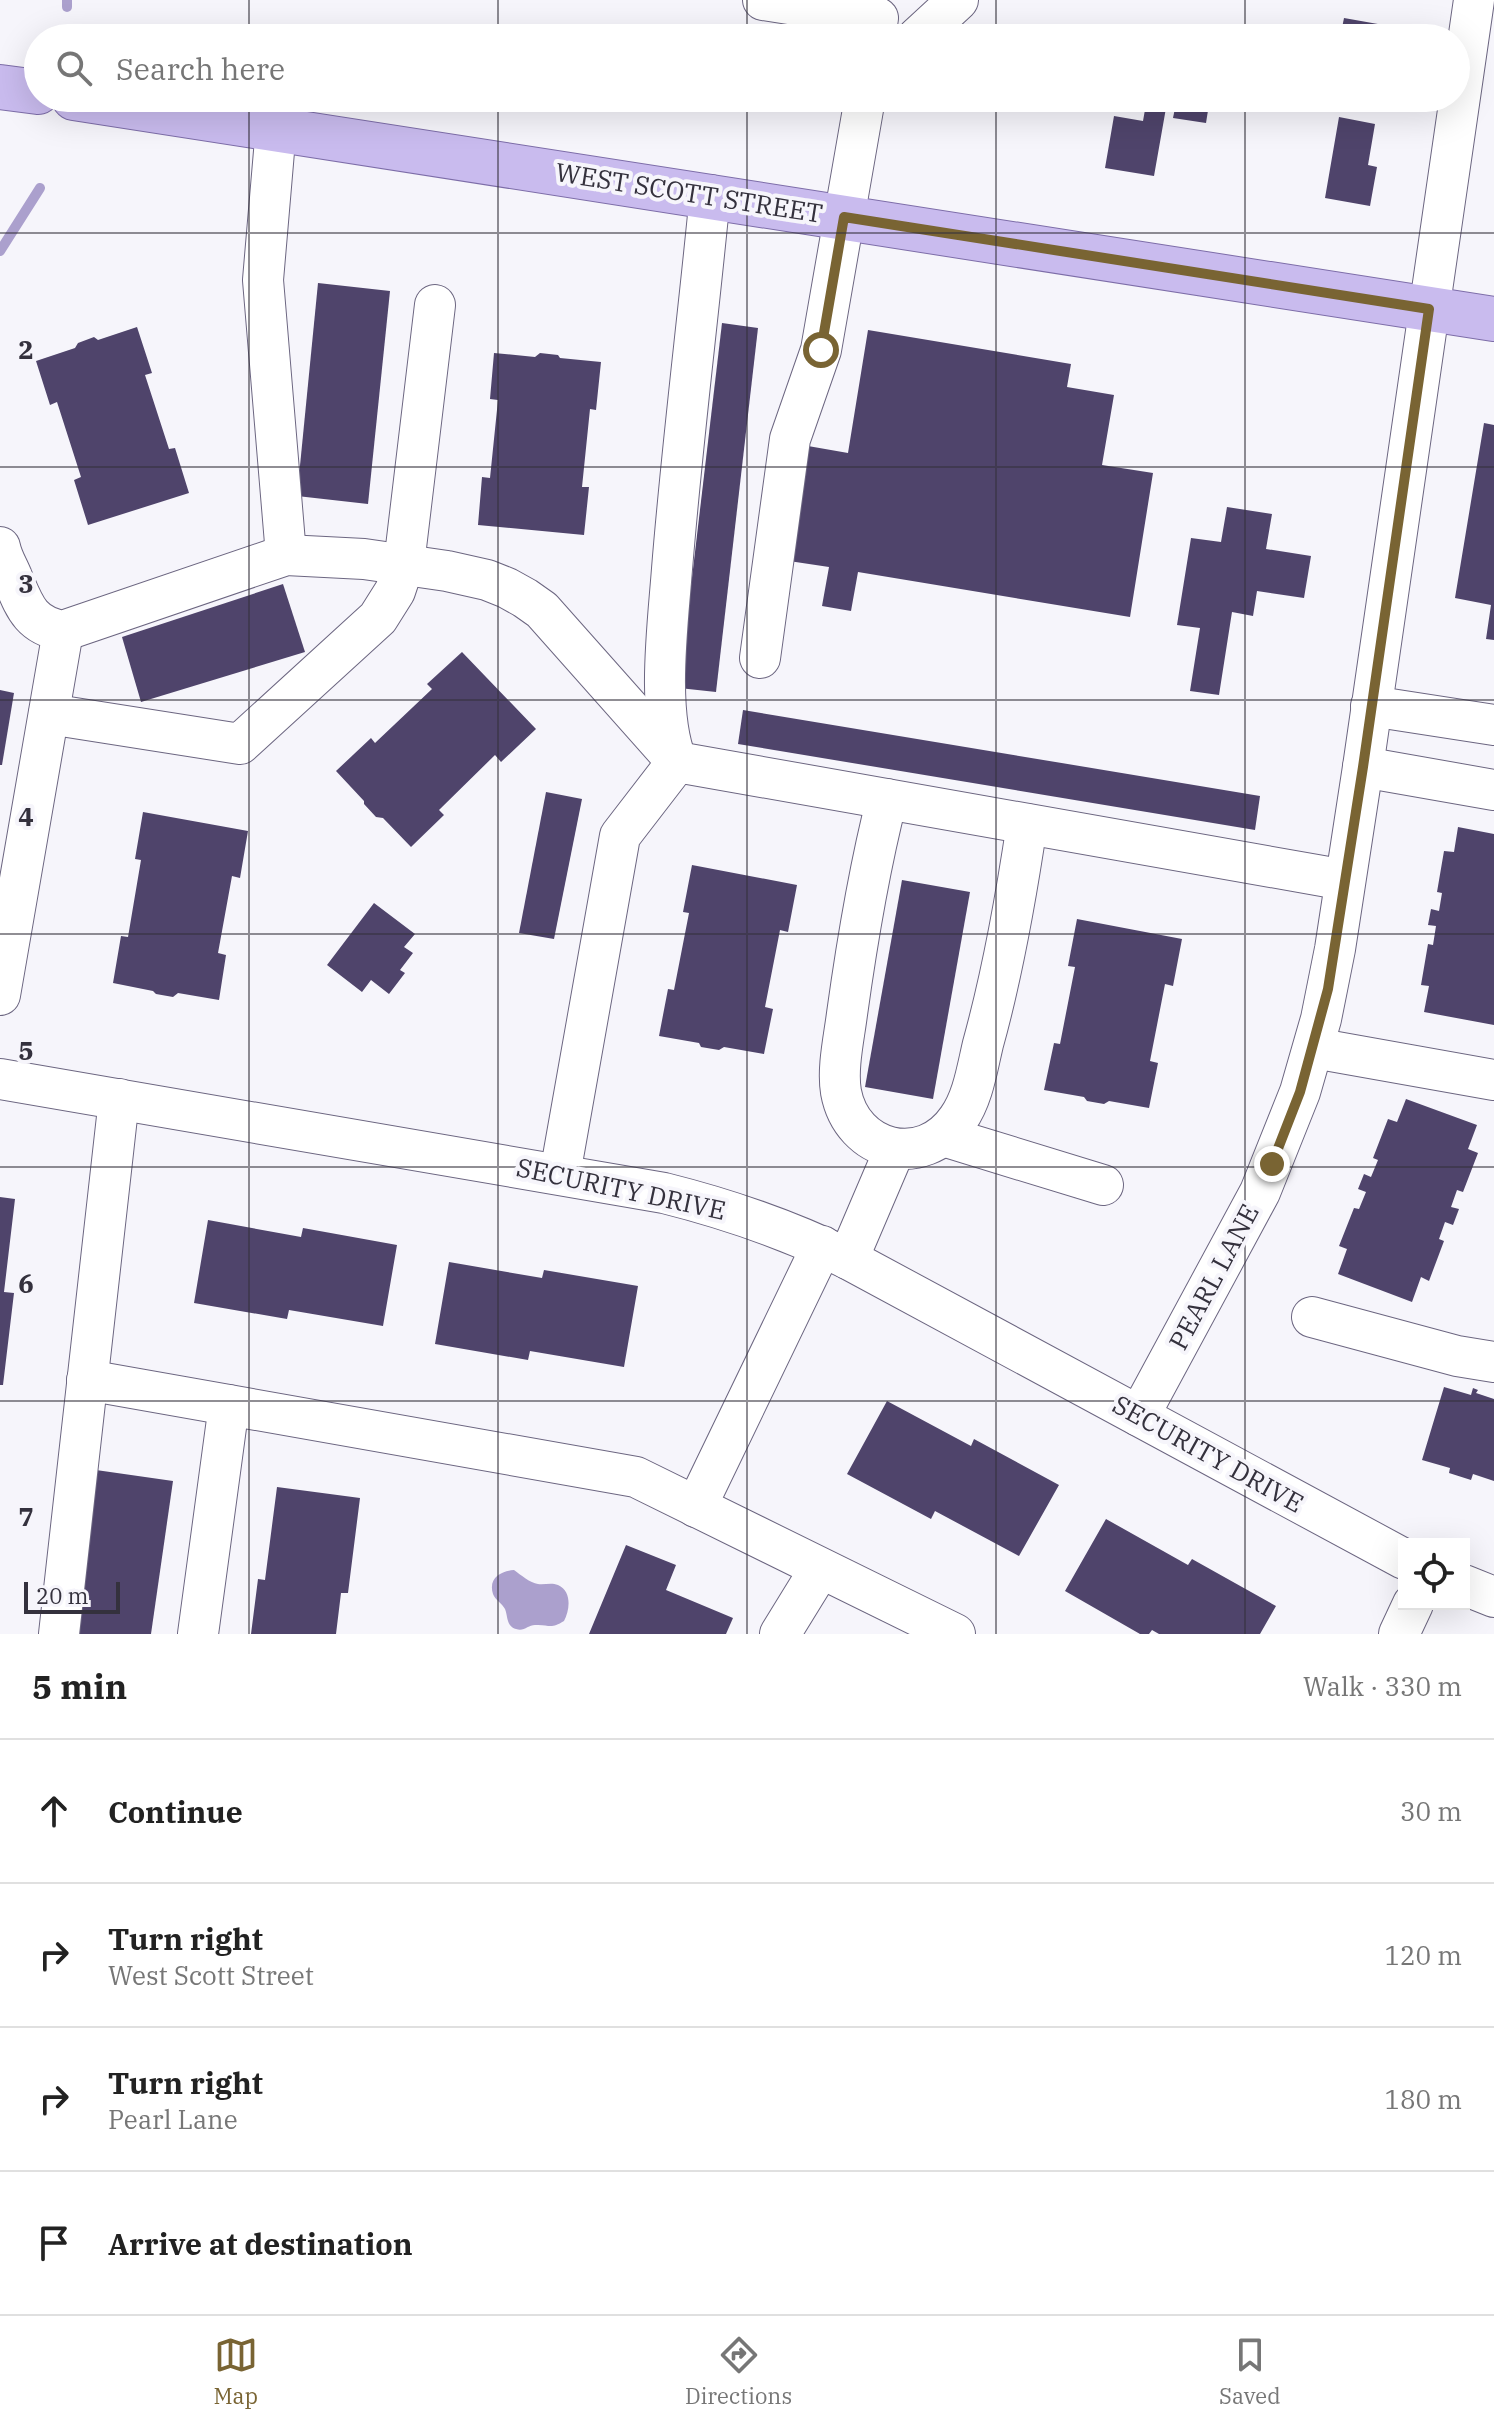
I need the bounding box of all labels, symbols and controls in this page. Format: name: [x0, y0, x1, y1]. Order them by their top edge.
search box: [24, 24, 1470, 112]
icon: search: [52, 46, 96, 90]
text: Search here: [116, 49, 285, 88]
street label: WEST SCOTT STREET: [553, 154, 825, 230]
text: 2: [18, 332, 34, 366]
route start: [803, 332, 839, 368]
text: 3: [18, 566, 34, 600]
text: 4: [18, 799, 34, 833]
text: 5: [18, 1033, 34, 1067]
route end: [1254, 1146, 1290, 1182]
street label: SECURITY DRIVE: [513, 1149, 729, 1227]
street label: PEARL LANE: [1161, 1198, 1266, 1355]
text: 6: [18, 1266, 34, 1300]
street label: SECURITY DRIVE: [1107, 1387, 1310, 1520]
text: 7: [18, 1499, 34, 1533]
map controls: [1398, 1538, 1470, 1610]
button: locate: [1398, 1538, 1470, 1610]
scale bar: [24, 1578, 120, 1614]
text: 20 m: [36, 1581, 88, 1610]
text: 5 min: [32, 1664, 127, 1708]
text: Walk · 330 m: [1303, 1669, 1462, 1703]
icon: ahead: [32, 1789, 76, 1833]
text: Continue: [108, 1792, 243, 1831]
text: 30 m: [1400, 1794, 1462, 1828]
text: Turn right: [108, 1919, 263, 1958]
icon: right: [32, 1933, 76, 1977]
text: 120 m: [1384, 1938, 1462, 1972]
text: West Scott Street: [108, 1958, 314, 1992]
text: Turn right: [108, 2063, 263, 2102]
icon: right: [32, 2077, 76, 2121]
text: 180 m: [1384, 2082, 1462, 2116]
text: Pearl Lane: [108, 2102, 238, 2136]
icon: arrive: [32, 2221, 76, 2265]
text: Arrive at destination: [108, 2224, 413, 2263]
tab: Map: [213, 2333, 258, 2410]
tab: Directions: [685, 2333, 792, 2410]
tab: Saved: [1219, 2333, 1281, 2410]

